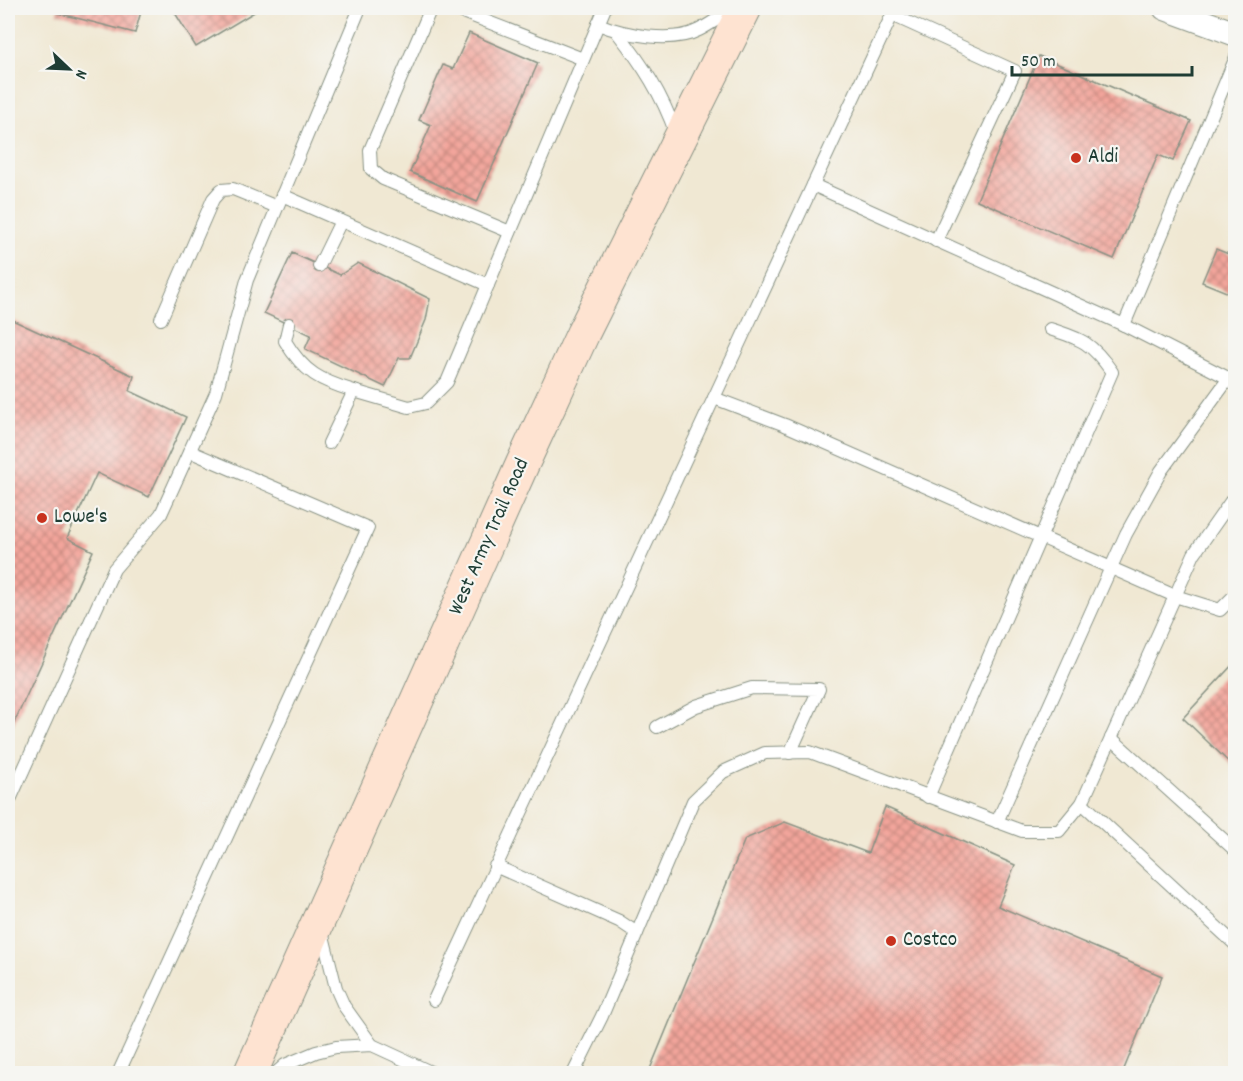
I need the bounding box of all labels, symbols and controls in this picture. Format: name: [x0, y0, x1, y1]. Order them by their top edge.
north arrow: [39, 39, 99, 99]
scale bar: [1012, 39, 1192, 77]
text: 50 m: [1021, 50, 1056, 75]
text: N: [68, 66, 93, 82]
place label: Aldi: [1088, 143, 1118, 173]
marker: Aldi: [1069, 151, 1083, 165]
street label: West Army Trail Road: [442, 454, 538, 620]
place label: Lowe's: [54, 503, 108, 533]
marker: Lowe's: [35, 511, 49, 525]
place label: Costco: [903, 926, 957, 956]
marker: Costco: [884, 934, 898, 948]

